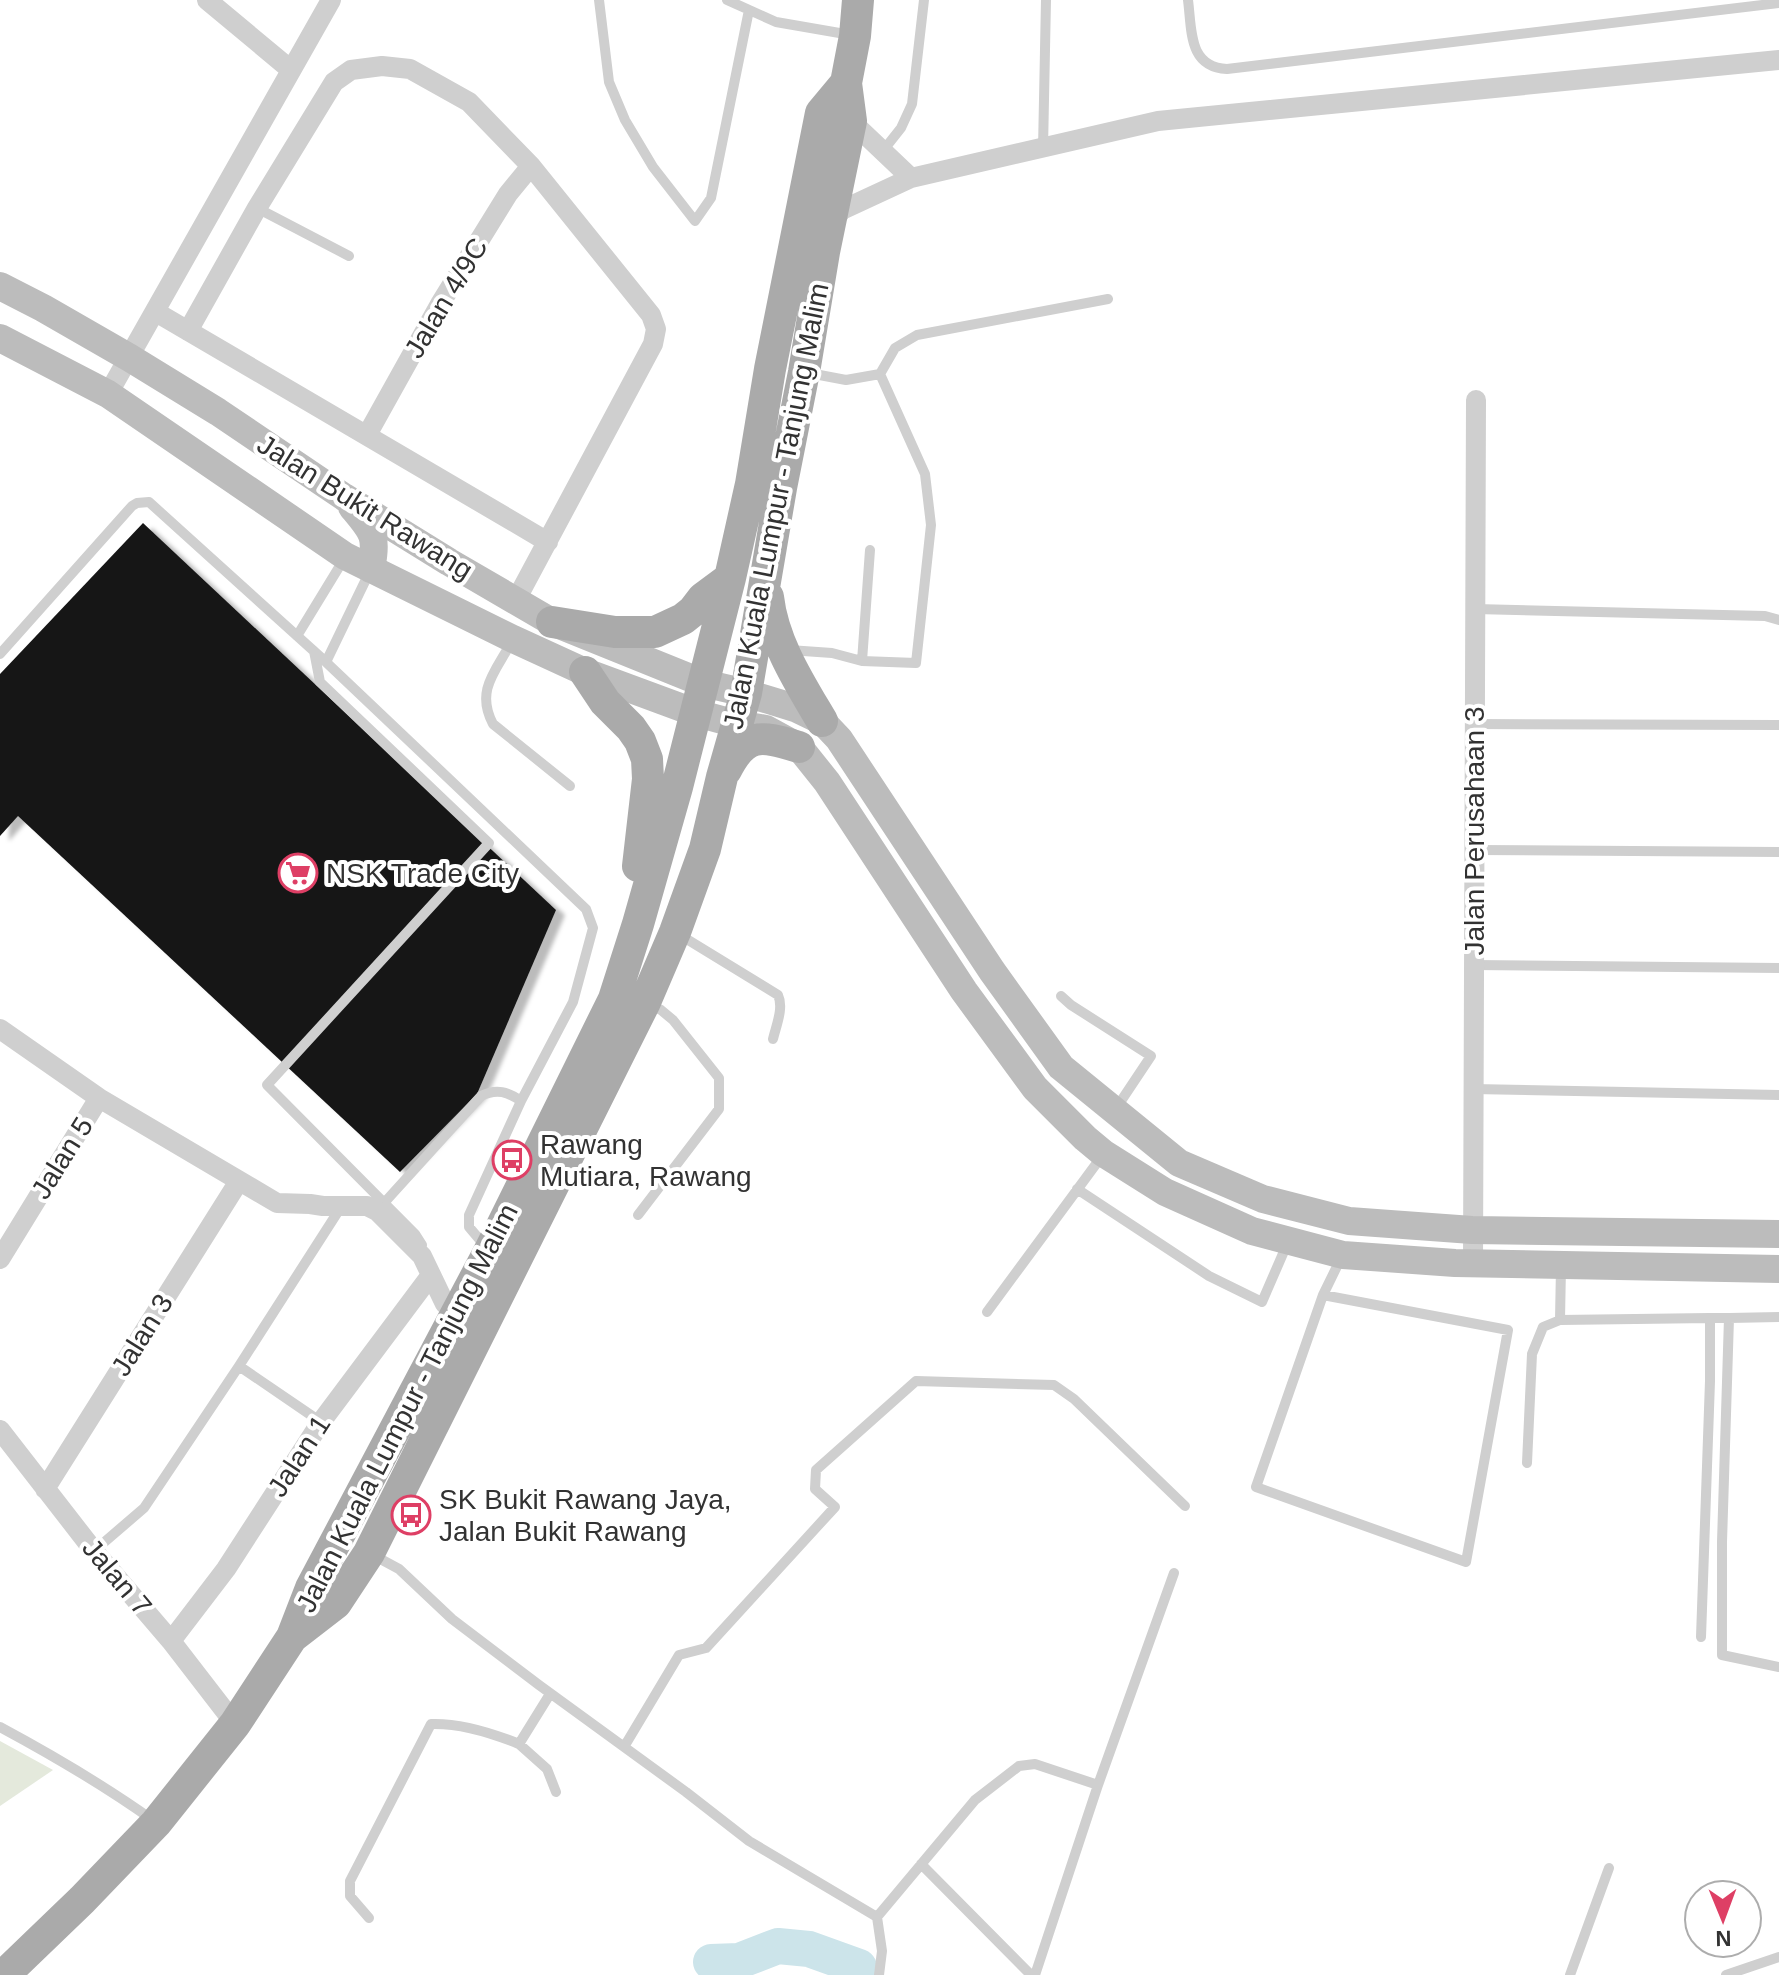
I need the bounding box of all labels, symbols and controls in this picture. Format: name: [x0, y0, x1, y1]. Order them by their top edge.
street label: Jalan 4/9C: [398, 233, 494, 363]
street label: Jalan Kuala Lumpur - Tanjung Malim: [717, 280, 835, 732]
street label: Jalan Bukit Rawang: [252, 428, 478, 586]
street label: Jalan Perusahaan 3: [1459, 706, 1490, 956]
supermarket icon: NSK Trade City: [277, 852, 319, 894]
place label: NSK Trade City: [326, 858, 519, 889]
street label: Jalan 5: [25, 1111, 99, 1205]
place label: Rawang Mutiara, Rawang: [540, 1129, 752, 1192]
bus stop icon: Rawang Mutiara, Rawang: [491, 1139, 533, 1181]
street label: Jalan Kuala Lumpur - Tanjung Malim: [290, 1199, 524, 1617]
street label: Jalan 3: [105, 1288, 179, 1382]
street label: Jalan 1: [261, 1410, 337, 1502]
place label: SK Bukit Rawang Jaya, Jalan Bukit Rawang: [439, 1484, 732, 1547]
bus stop icon: SK Bukit Rawang Jaya, Jalan Bukit Rawang: [390, 1494, 432, 1536]
street label: Jalan 7: [76, 1532, 158, 1622]
north arrow: [1683, 1879, 1763, 1959]
text: N: [1715, 1926, 1732, 1951]

